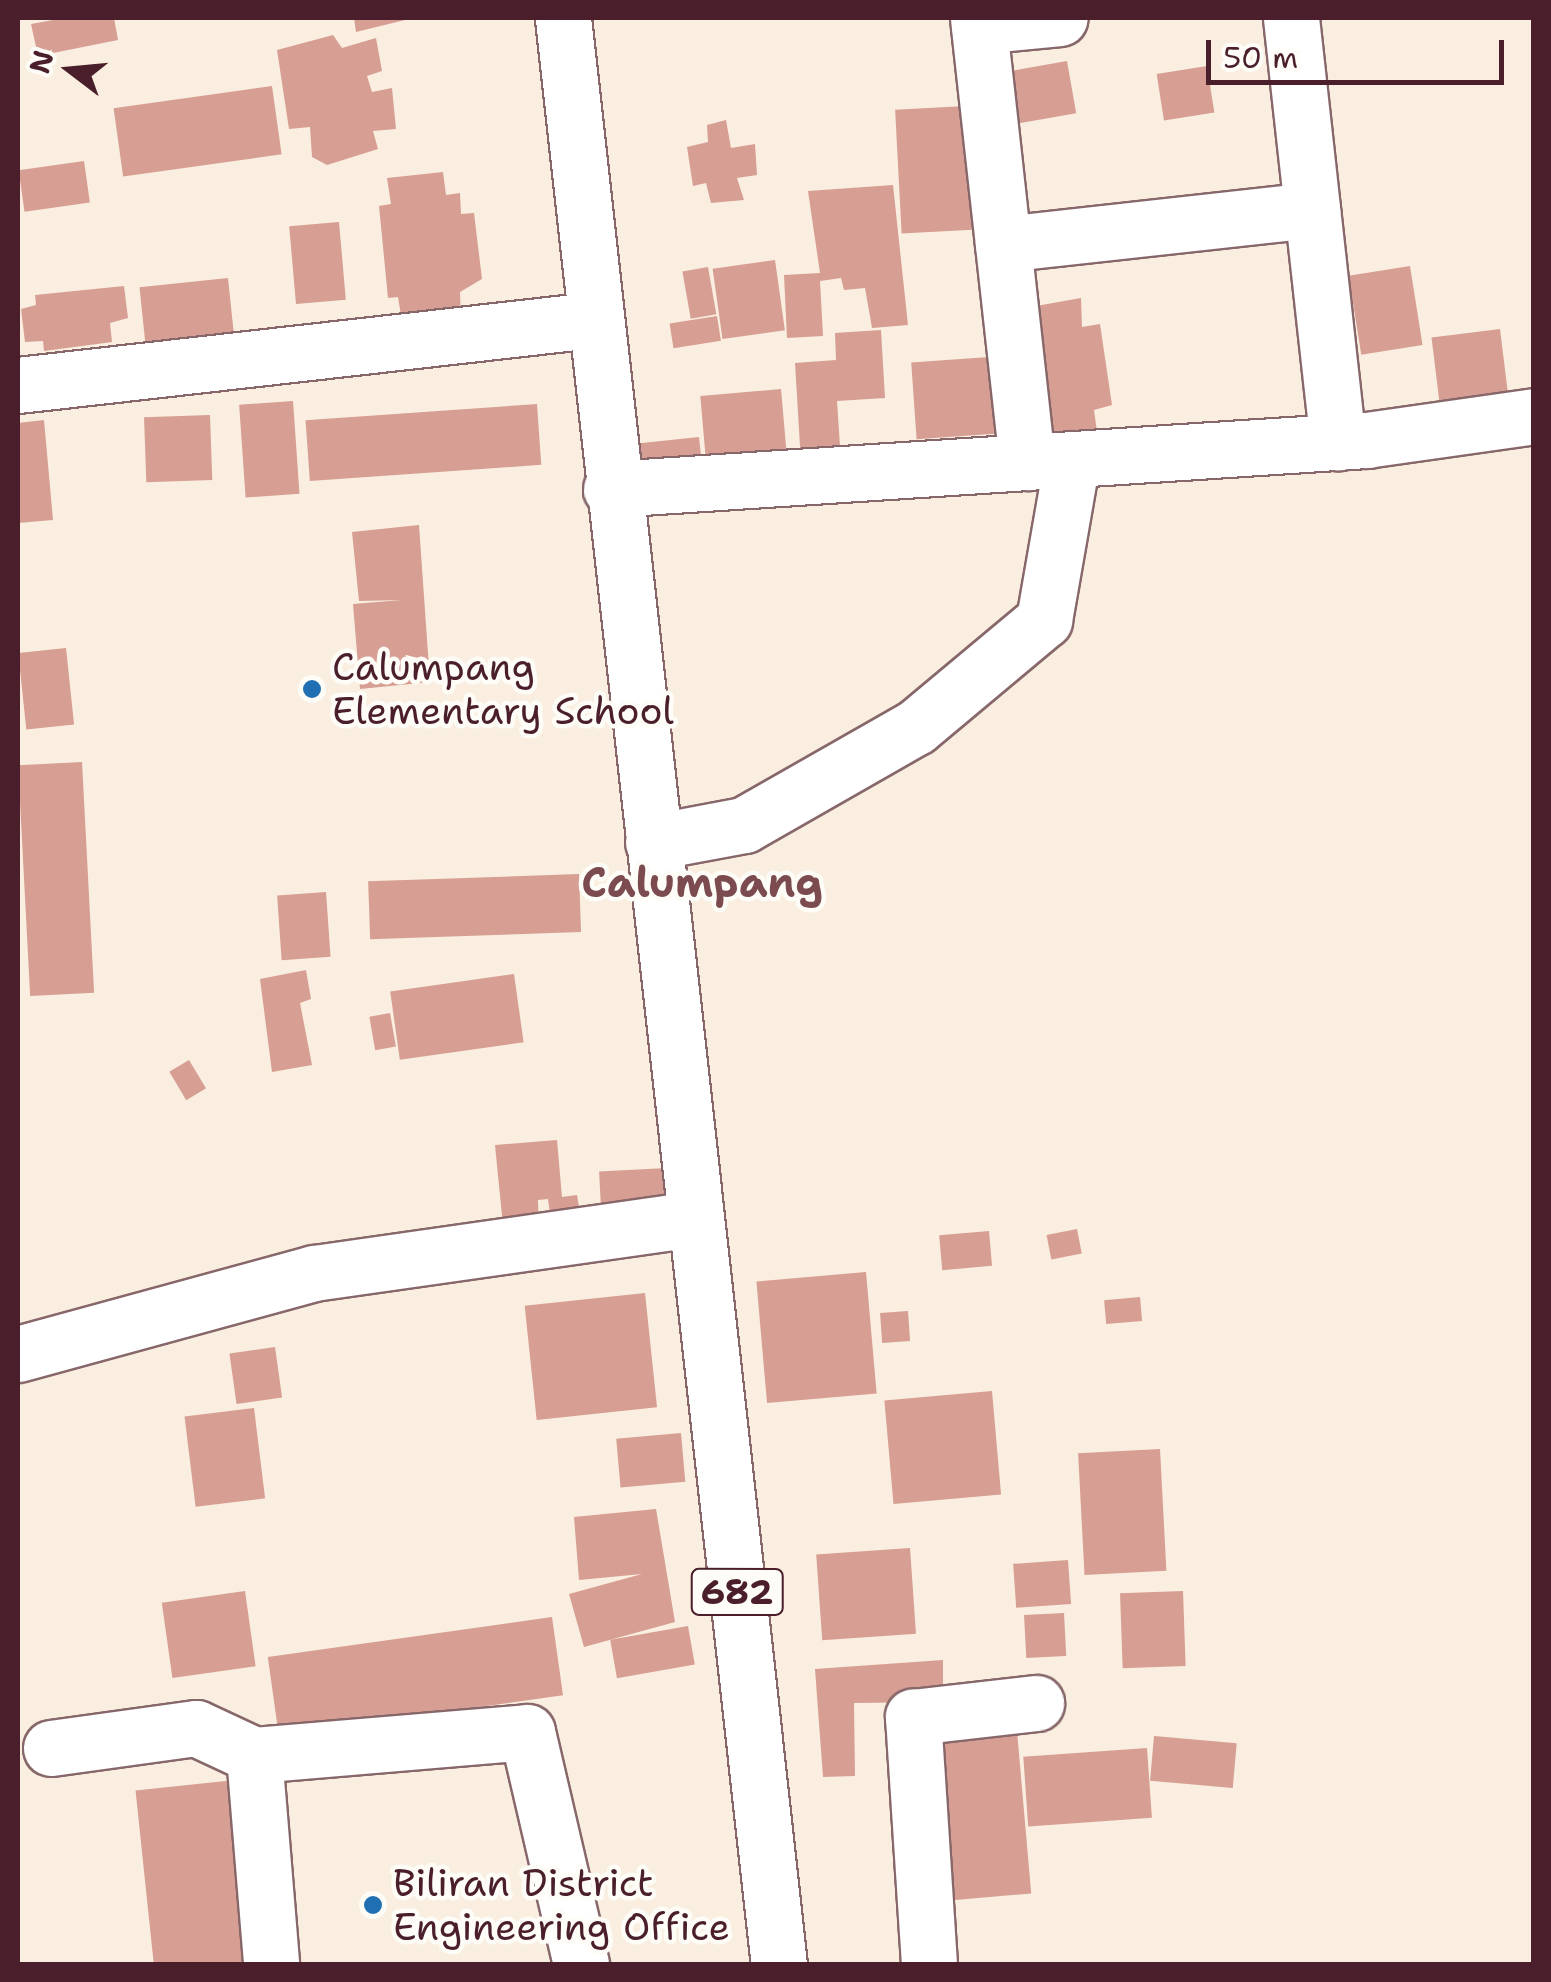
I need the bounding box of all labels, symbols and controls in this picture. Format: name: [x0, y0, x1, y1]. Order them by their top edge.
north arrow: [20, 20, 120, 120]
scale bar: [1211, 20, 1508, 82]
text: 50 m: [1223, 37, 1298, 78]
text: N: [20, 46, 62, 78]
place label: Calumpang Elementary School: [332, 644, 674, 734]
marker: Calumpang Elementary School: [301, 678, 323, 700]
district label: Calumpang: [581, 857, 823, 907]
road number: 682: [690, 1562, 784, 1622]
place label: Biliran District Engineering Office: [393, 1860, 730, 1950]
marker: Biliran District Engineering Office: [362, 1894, 384, 1916]

